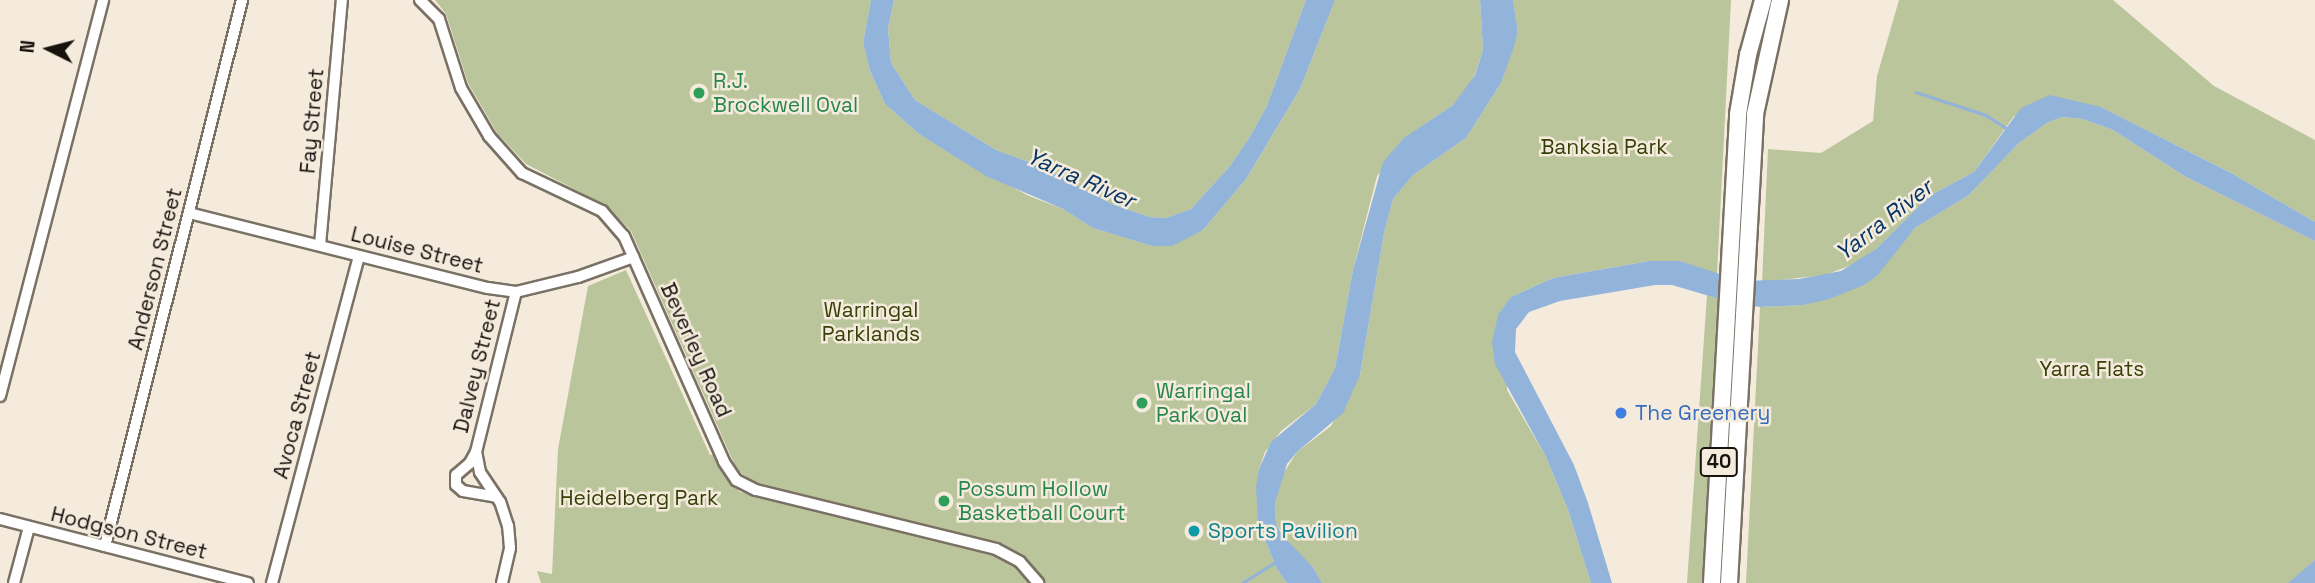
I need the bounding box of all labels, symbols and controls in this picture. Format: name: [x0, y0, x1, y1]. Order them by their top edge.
north arrow: [14, 14, 84, 84]
text: N: [15, 39, 41, 54]
street label: Fay Street: [295, 67, 329, 175]
place label: R.J. Brockwell Oval: [713, 68, 858, 118]
marker: R.J. Brockwell Oval: [691, 85, 707, 101]
park label: Banksia Park: [1540, 134, 1668, 160]
water label: Yarra River: [1022, 142, 1140, 214]
water label: Yarra River: [1830, 173, 1938, 267]
street label: Anderson Street: [123, 185, 187, 353]
street label: Louise Street: [348, 221, 486, 279]
street label: Beverley Road: [655, 279, 737, 421]
street label: Dalvey Street: [448, 297, 506, 435]
park label: Warringal Parklands: [822, 297, 920, 347]
street label: Avoca Street: [268, 348, 326, 482]
park label: Yarra Flats: [2040, 356, 2144, 382]
place label: Warringal Park Oval: [1156, 378, 1251, 428]
marker: Warringal Park Oval: [1134, 395, 1150, 411]
place label: The Greenery: [1635, 400, 1770, 426]
marker: The Greenery: [1613, 405, 1629, 421]
road number: 40: [1700, 446, 1738, 477]
place label: Possum Hollow Basketball Court: [958, 476, 1126, 526]
park label: Heidelberg Park: [560, 485, 718, 511]
marker: Possum Hollow Basketball Court: [936, 493, 952, 509]
street label: Hodgson Street: [48, 501, 210, 565]
place label: Sports Pavilion: [1208, 518, 1358, 544]
marker: Sports Pavilion: [1186, 523, 1202, 539]

